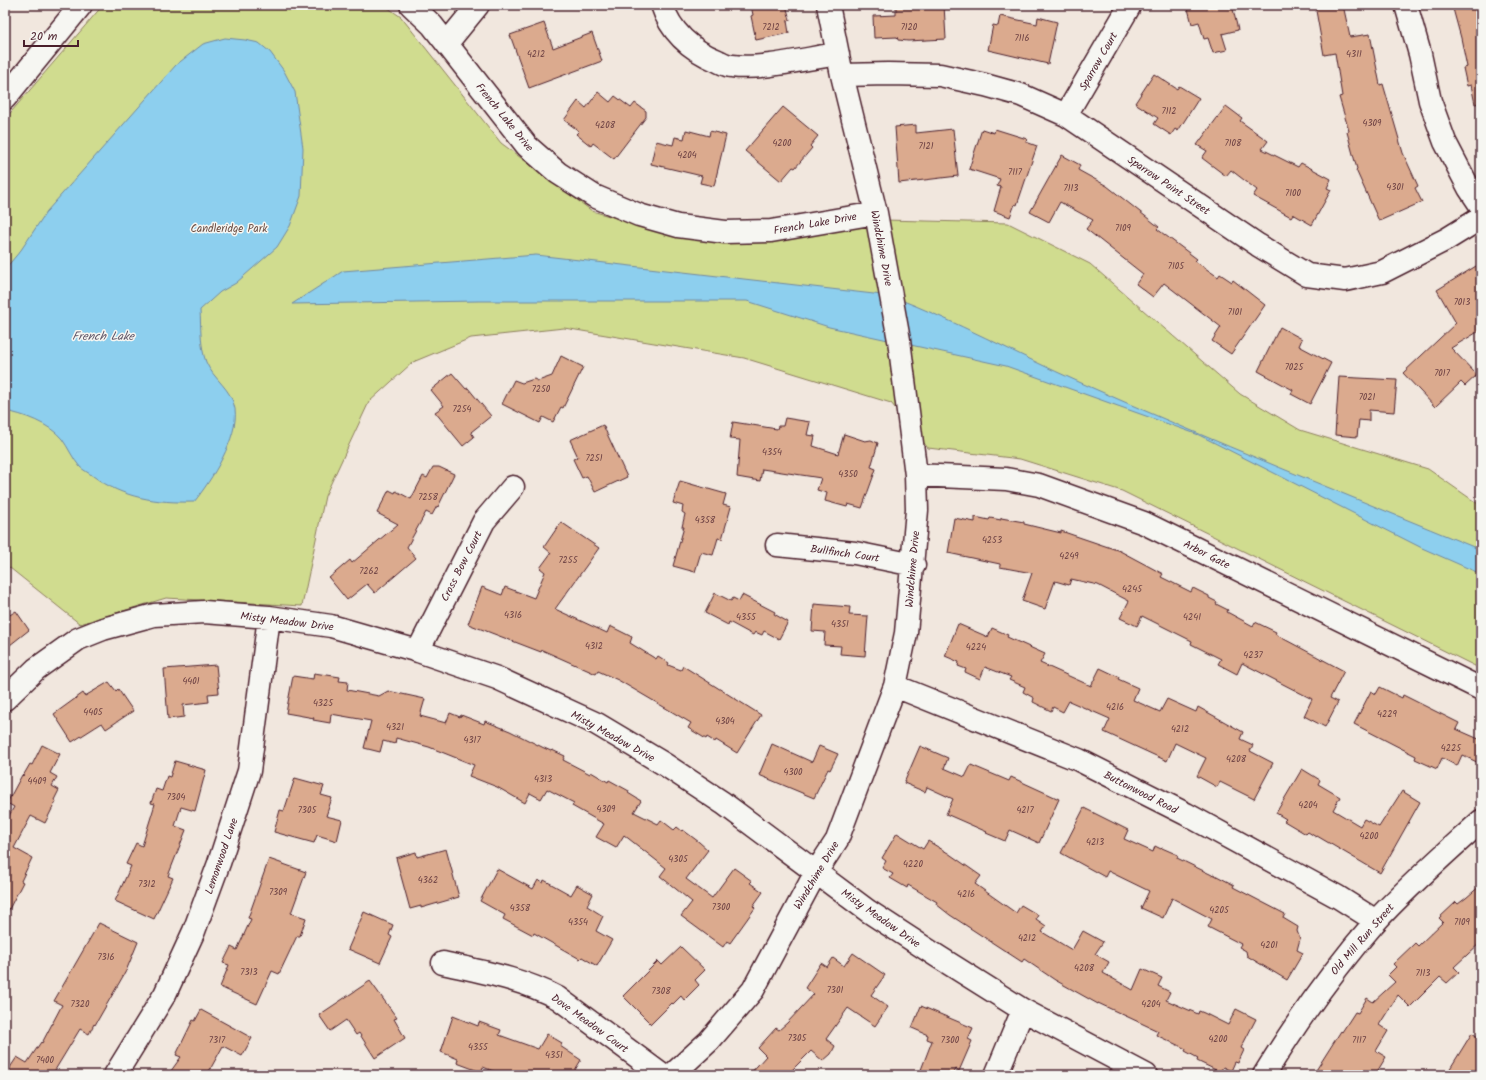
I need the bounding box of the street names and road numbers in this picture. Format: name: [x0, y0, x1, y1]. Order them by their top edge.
street label: Sparrow Court: [1075, 28, 1123, 94]
street label: French Lake Drive: [471, 79, 538, 156]
street label: Sparrow Point Street: [1123, 151, 1214, 221]
street label: French Lake Drive: [772, 208, 858, 240]
street label: Windchime Drive: [865, 209, 897, 288]
street label: Cross Bow Court: [436, 527, 488, 605]
street label: Windchime Drive: [901, 530, 925, 608]
street label: Arbor Gate: [1180, 535, 1233, 574]
street label: Bullfinch Court: [809, 540, 881, 568]
street label: Misty Meadow Drive: [239, 607, 335, 637]
street label: Misty Meadow Drive: [567, 706, 658, 768]
street label: Buttonwood Road: [1100, 766, 1181, 820]
street label: Lemonwood Lane: [200, 816, 243, 897]
street label: Windchime Drive: [789, 838, 844, 913]
street label: Misty Meadow Drive: [837, 885, 924, 953]
street label: Old Mill Run Street: [1326, 899, 1400, 980]
street label: Dove Meadow Court: [547, 990, 632, 1059]

